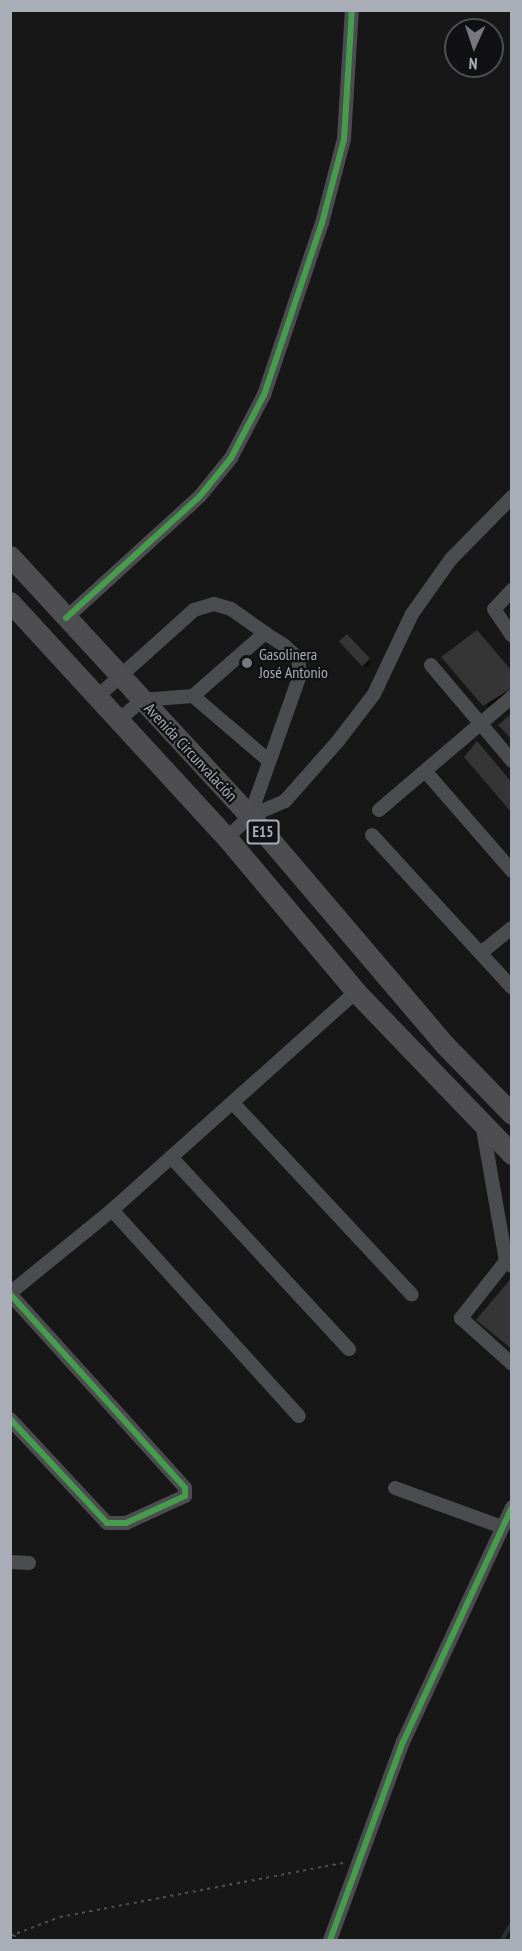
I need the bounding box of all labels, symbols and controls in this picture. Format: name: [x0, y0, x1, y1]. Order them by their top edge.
north arrow: [444, 18, 504, 78]
text: N: [468, 54, 478, 74]
place label: Gasolinera José Antonio: [259, 644, 328, 682]
marker: Gasolinera José Antonio: [240, 656, 254, 670]
street label: Avenida Circunvalación: [140, 699, 242, 805]
road number: E15: [246, 820, 280, 844]

